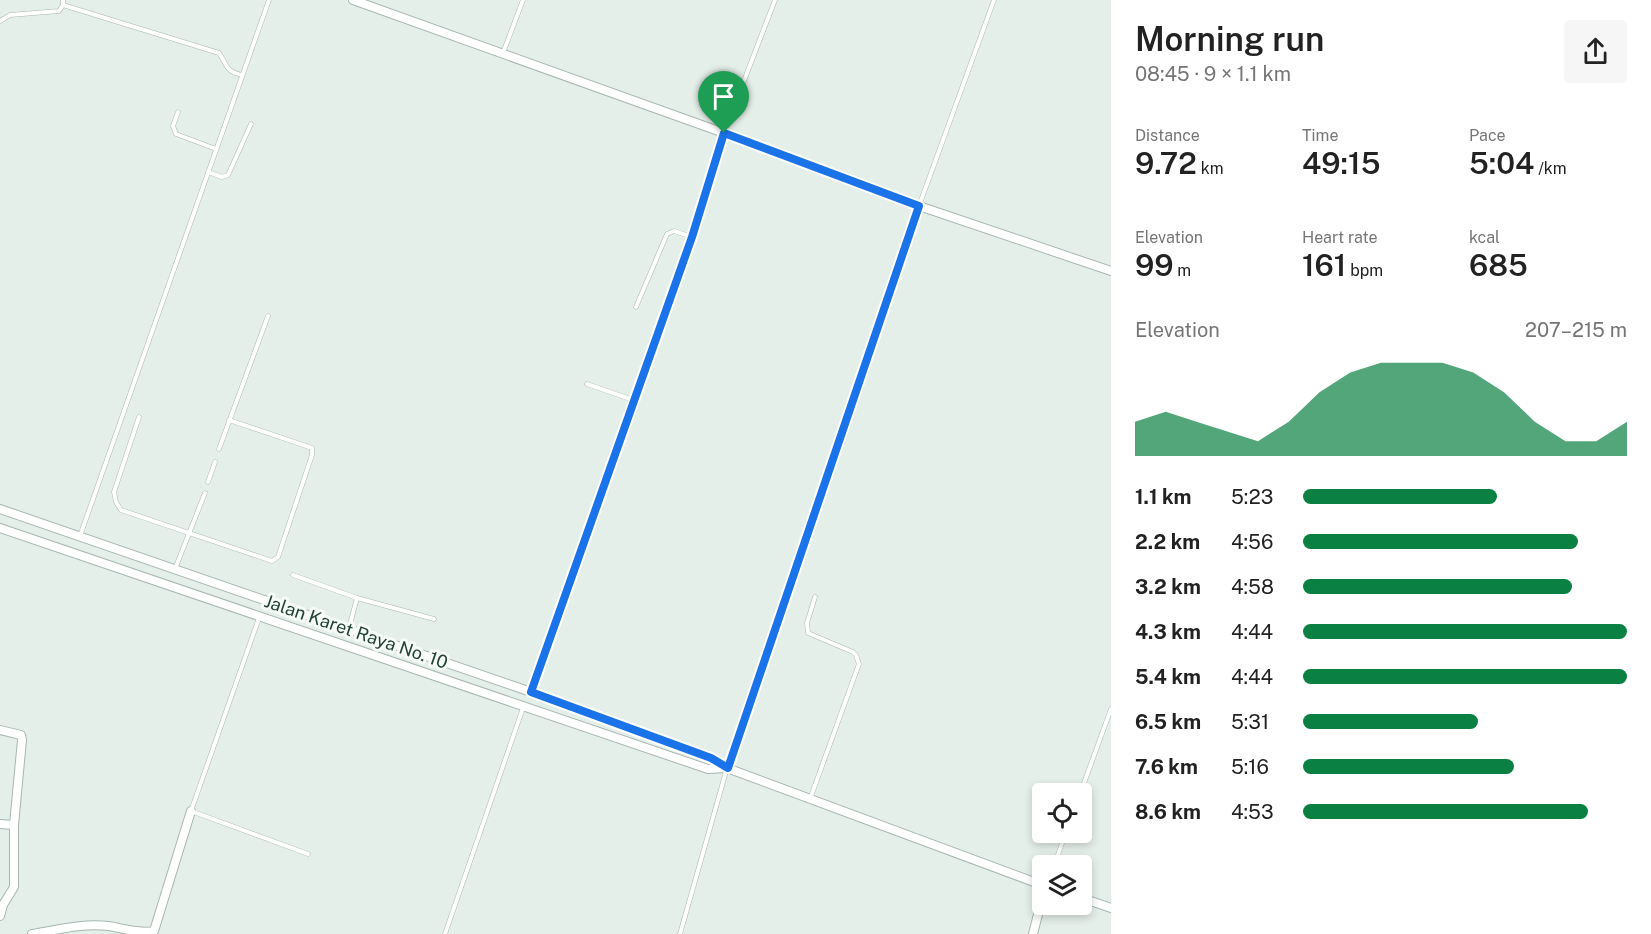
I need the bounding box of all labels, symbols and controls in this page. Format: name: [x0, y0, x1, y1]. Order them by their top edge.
text: Morning run: [1135, 20, 1324, 58]
button: share: [1564, 20, 1627, 83]
text: 08:45 · 9 × 1.1 km: [1135, 62, 1291, 86]
pin: [698, 71, 749, 133]
icon: arrive: [707, 80, 740, 113]
text: Distance: [1135, 126, 1200, 145]
text: Time: [1302, 126, 1338, 145]
text: Pace: [1469, 126, 1506, 145]
text: 9.72: [1135, 145, 1197, 181]
text: 49:15: [1302, 145, 1380, 181]
text: 5:04: [1469, 145, 1534, 181]
text: km: [1197, 159, 1224, 178]
text: /km: [1534, 159, 1567, 178]
text: Elevation: [1135, 228, 1203, 247]
text: Heart rate: [1302, 228, 1378, 247]
text: kcal: [1469, 228, 1500, 247]
text: 99: [1135, 247, 1173, 283]
text: 161: [1302, 247, 1346, 283]
text: 685: [1469, 247, 1528, 283]
text: m: [1173, 261, 1191, 280]
text: bpm: [1346, 261, 1383, 280]
text: Elevation: [1135, 318, 1220, 342]
text: 207–215 m: [1525, 318, 1627, 342]
text: 1.1 km: [1135, 485, 1192, 509]
text: 5:23: [1231, 485, 1273, 509]
text: 2.2 km: [1135, 530, 1200, 554]
text: 4:56: [1231, 530, 1273, 554]
text: 3.2 km: [1135, 575, 1201, 599]
text: 4:58: [1231, 575, 1274, 599]
street label: Jalan Karet Raya No. 10: [262, 590, 451, 673]
text: 4.3 km: [1135, 620, 1201, 644]
text: 4:44: [1231, 620, 1273, 644]
text: 5.4 km: [1135, 665, 1201, 689]
text: 4:44: [1231, 665, 1273, 689]
text: 6.5 km: [1135, 710, 1201, 734]
text: 5:31: [1231, 710, 1269, 734]
text: 7.6 km: [1135, 755, 1198, 779]
text: 5:16: [1231, 755, 1269, 779]
map controls: [1032, 783, 1092, 915]
button: locate: [1032, 783, 1092, 843]
text: 8.6 km: [1135, 800, 1201, 824]
text: 4:53: [1231, 800, 1274, 824]
button: layers: [1032, 855, 1092, 915]

